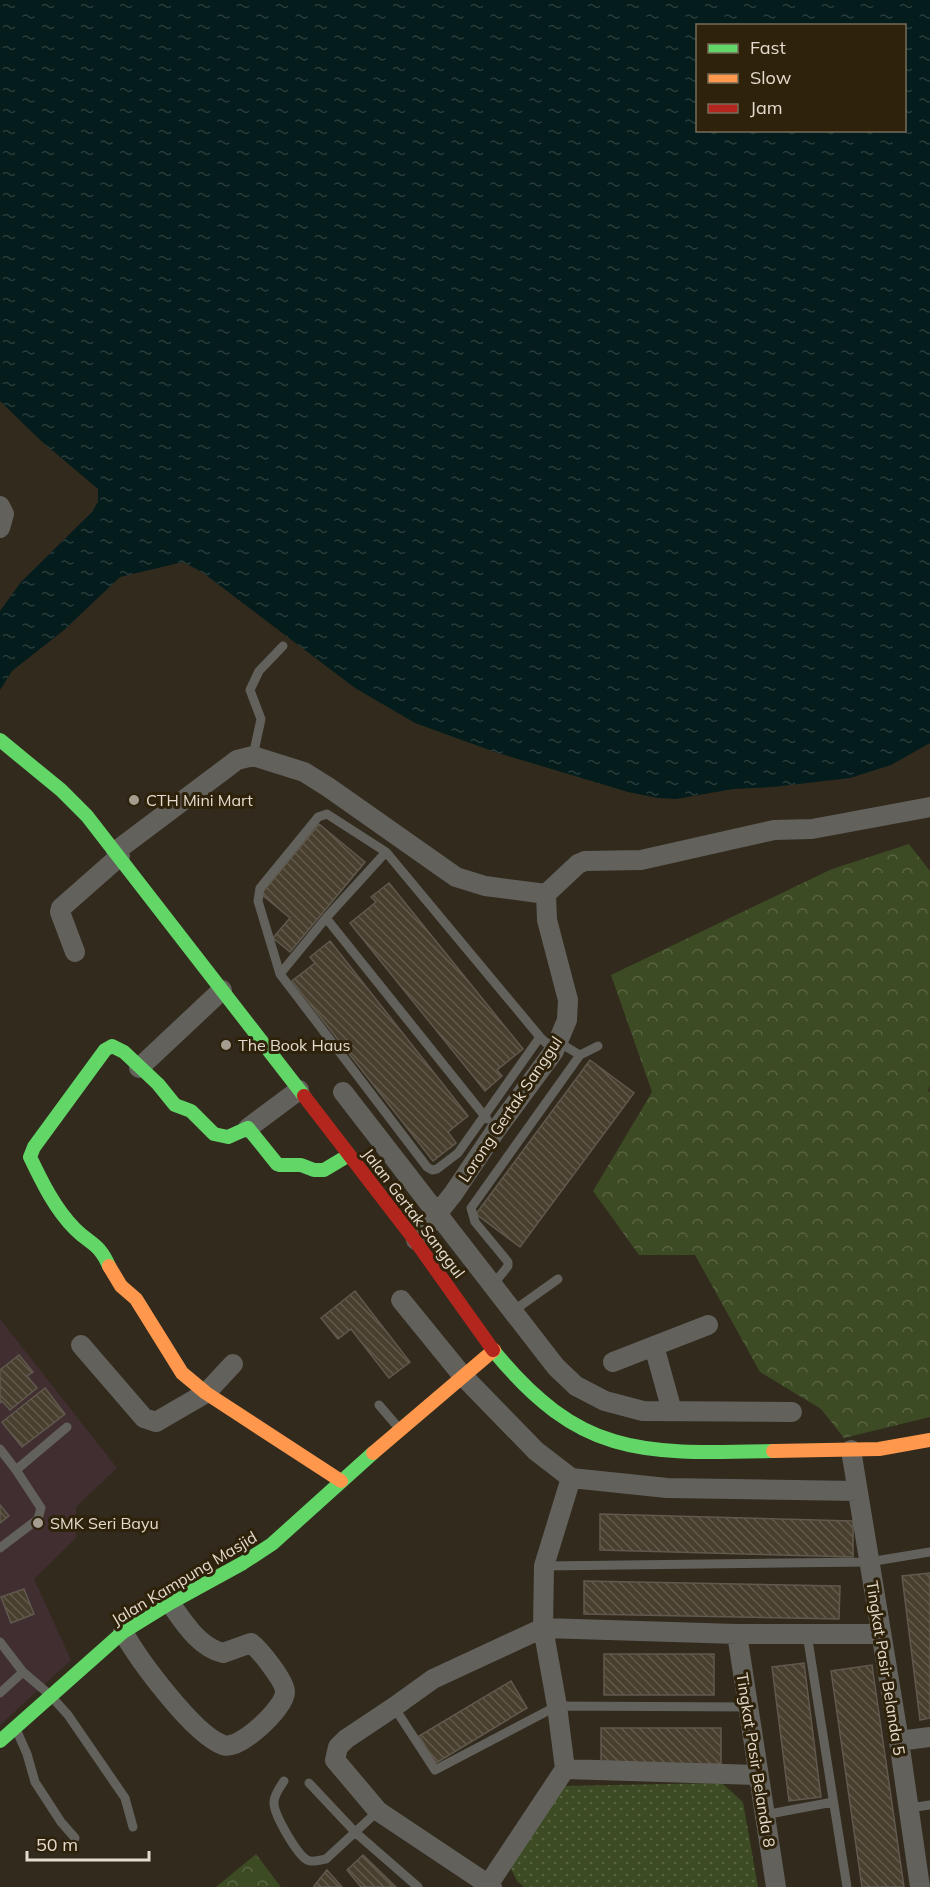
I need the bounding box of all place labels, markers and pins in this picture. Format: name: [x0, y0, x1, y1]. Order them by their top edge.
place label: CTH Mini Mart: [146, 790, 253, 810]
marker: CTH Mini Mart: [127, 793, 141, 807]
place label: The Book Haus: [238, 1035, 351, 1055]
marker: The Book Haus: [219, 1038, 233, 1052]
place label: SMK Seri Bayu: [50, 1513, 159, 1533]
marker: SMK Seri Bayu: [31, 1516, 45, 1530]

